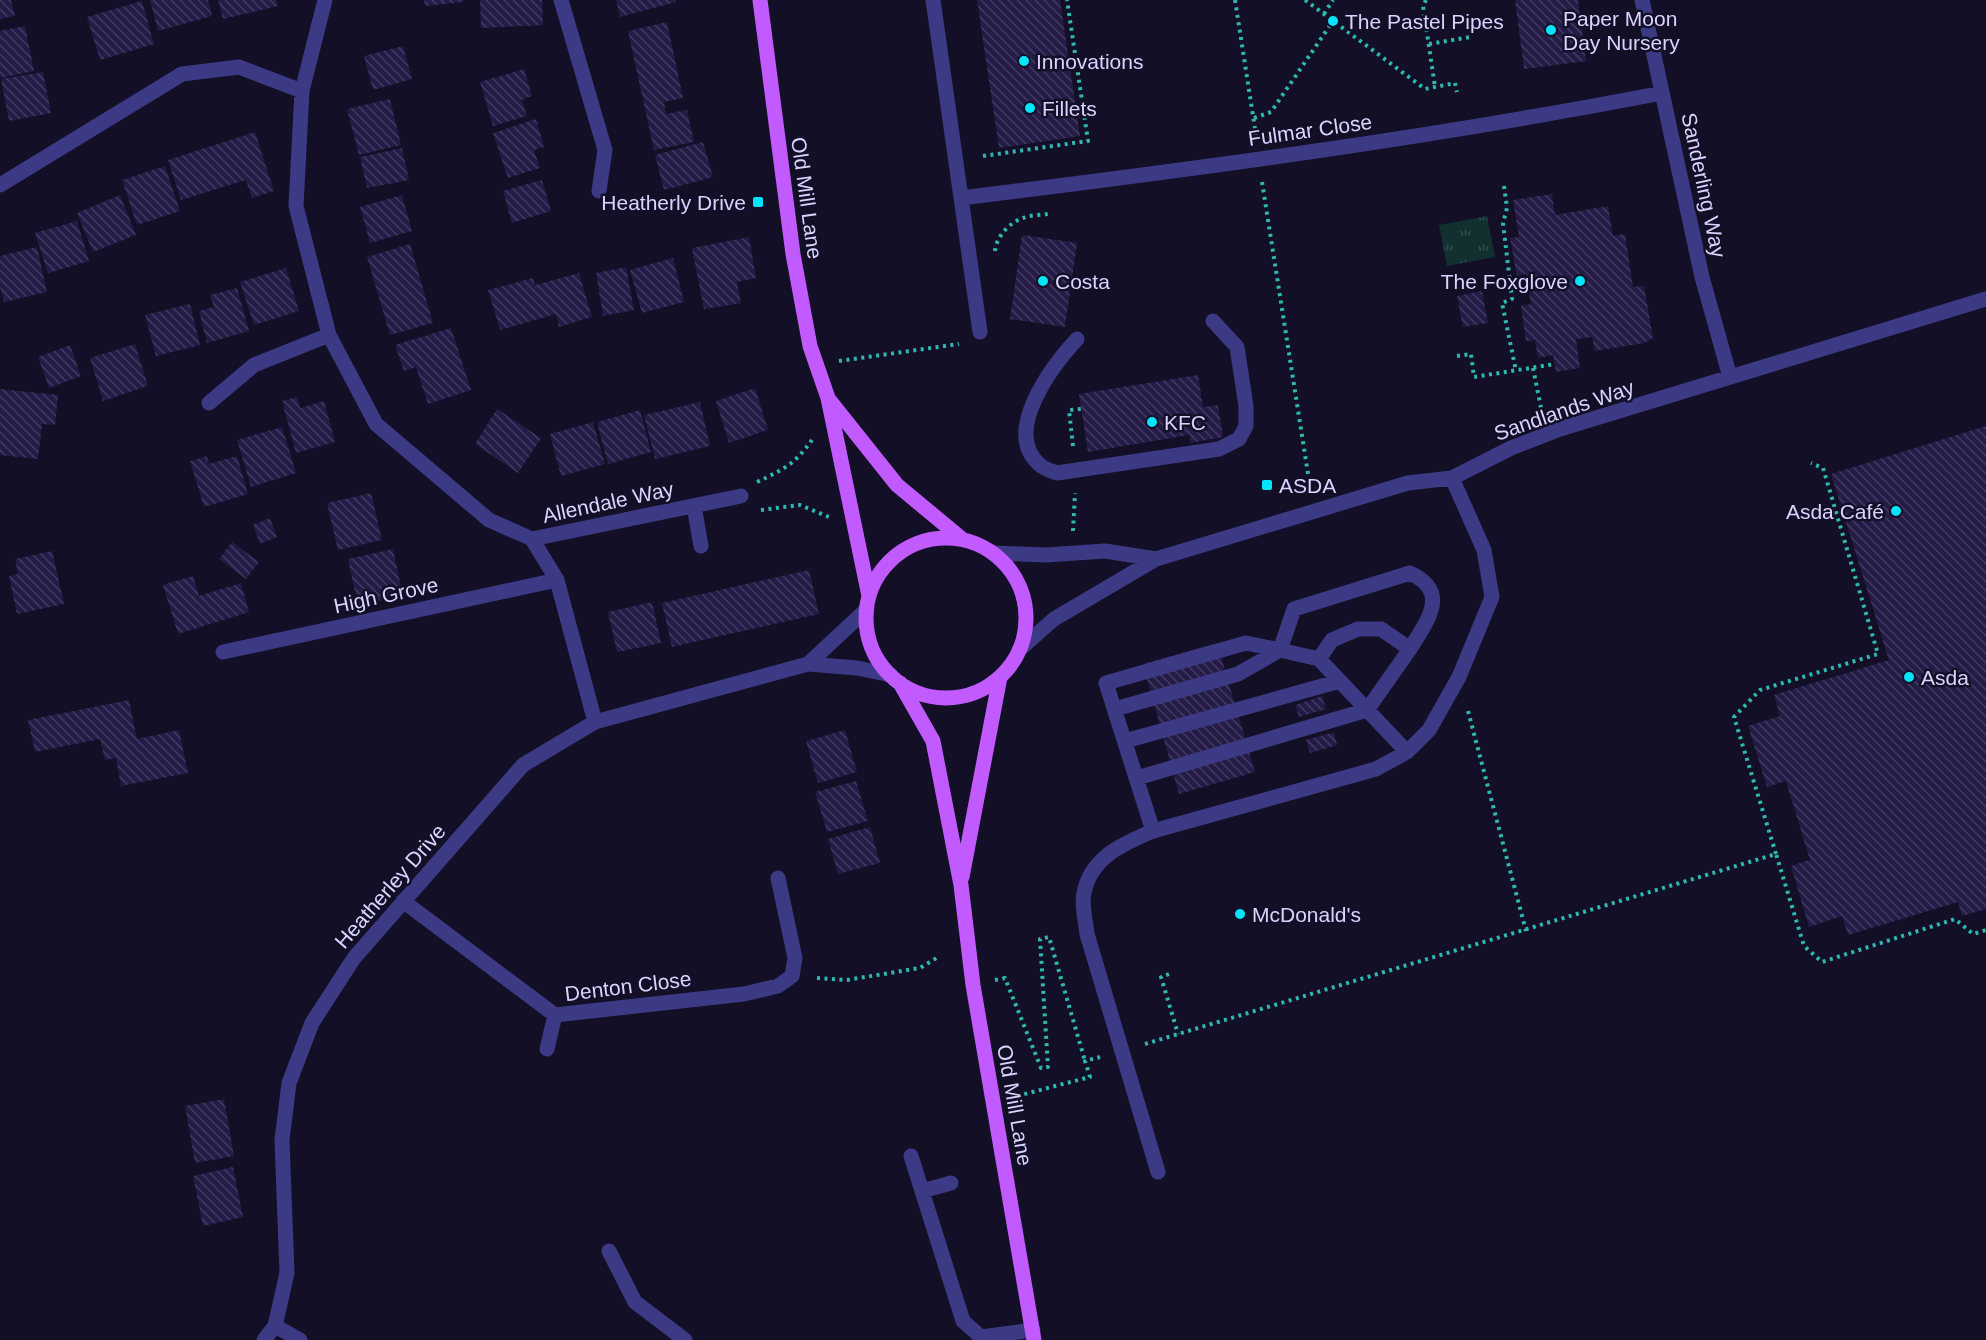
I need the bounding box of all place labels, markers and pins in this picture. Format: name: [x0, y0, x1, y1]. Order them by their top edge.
place label: Paper Moon Day Nursery: [1563, 7, 1680, 54]
place label: The Pastel Pipes: [1345, 10, 1504, 33]
marker: The Pastel Pipes: [1326, 14, 1340, 28]
marker: Paper Moon Day Nursery: [1544, 23, 1558, 37]
place label: Innovations: [1036, 50, 1143, 73]
marker: Innovations: [1017, 54, 1031, 68]
place label: Fillets: [1042, 97, 1097, 120]
marker: Fillets: [1023, 101, 1037, 115]
place label: Heatherly Drive: [601, 191, 746, 214]
marker: Heatherly Drive: [751, 195, 765, 209]
place label: Costa: [1055, 270, 1110, 293]
place label: The Foxglove: [1441, 270, 1568, 293]
marker: Costa: [1036, 274, 1050, 288]
marker: The Foxglove: [1573, 274, 1587, 288]
place label: KFC: [1164, 411, 1206, 434]
marker: KFC: [1145, 415, 1159, 429]
place label: ASDA: [1279, 474, 1336, 497]
marker: ASDA: [1260, 478, 1274, 492]
place label: Asda Café: [1786, 500, 1884, 523]
marker: Asda Café: [1889, 504, 1903, 518]
place label: Asda: [1921, 666, 1969, 689]
marker: Asda: [1902, 670, 1916, 684]
place label: McDonald's: [1252, 903, 1361, 926]
marker: McDonald's: [1233, 907, 1247, 921]

